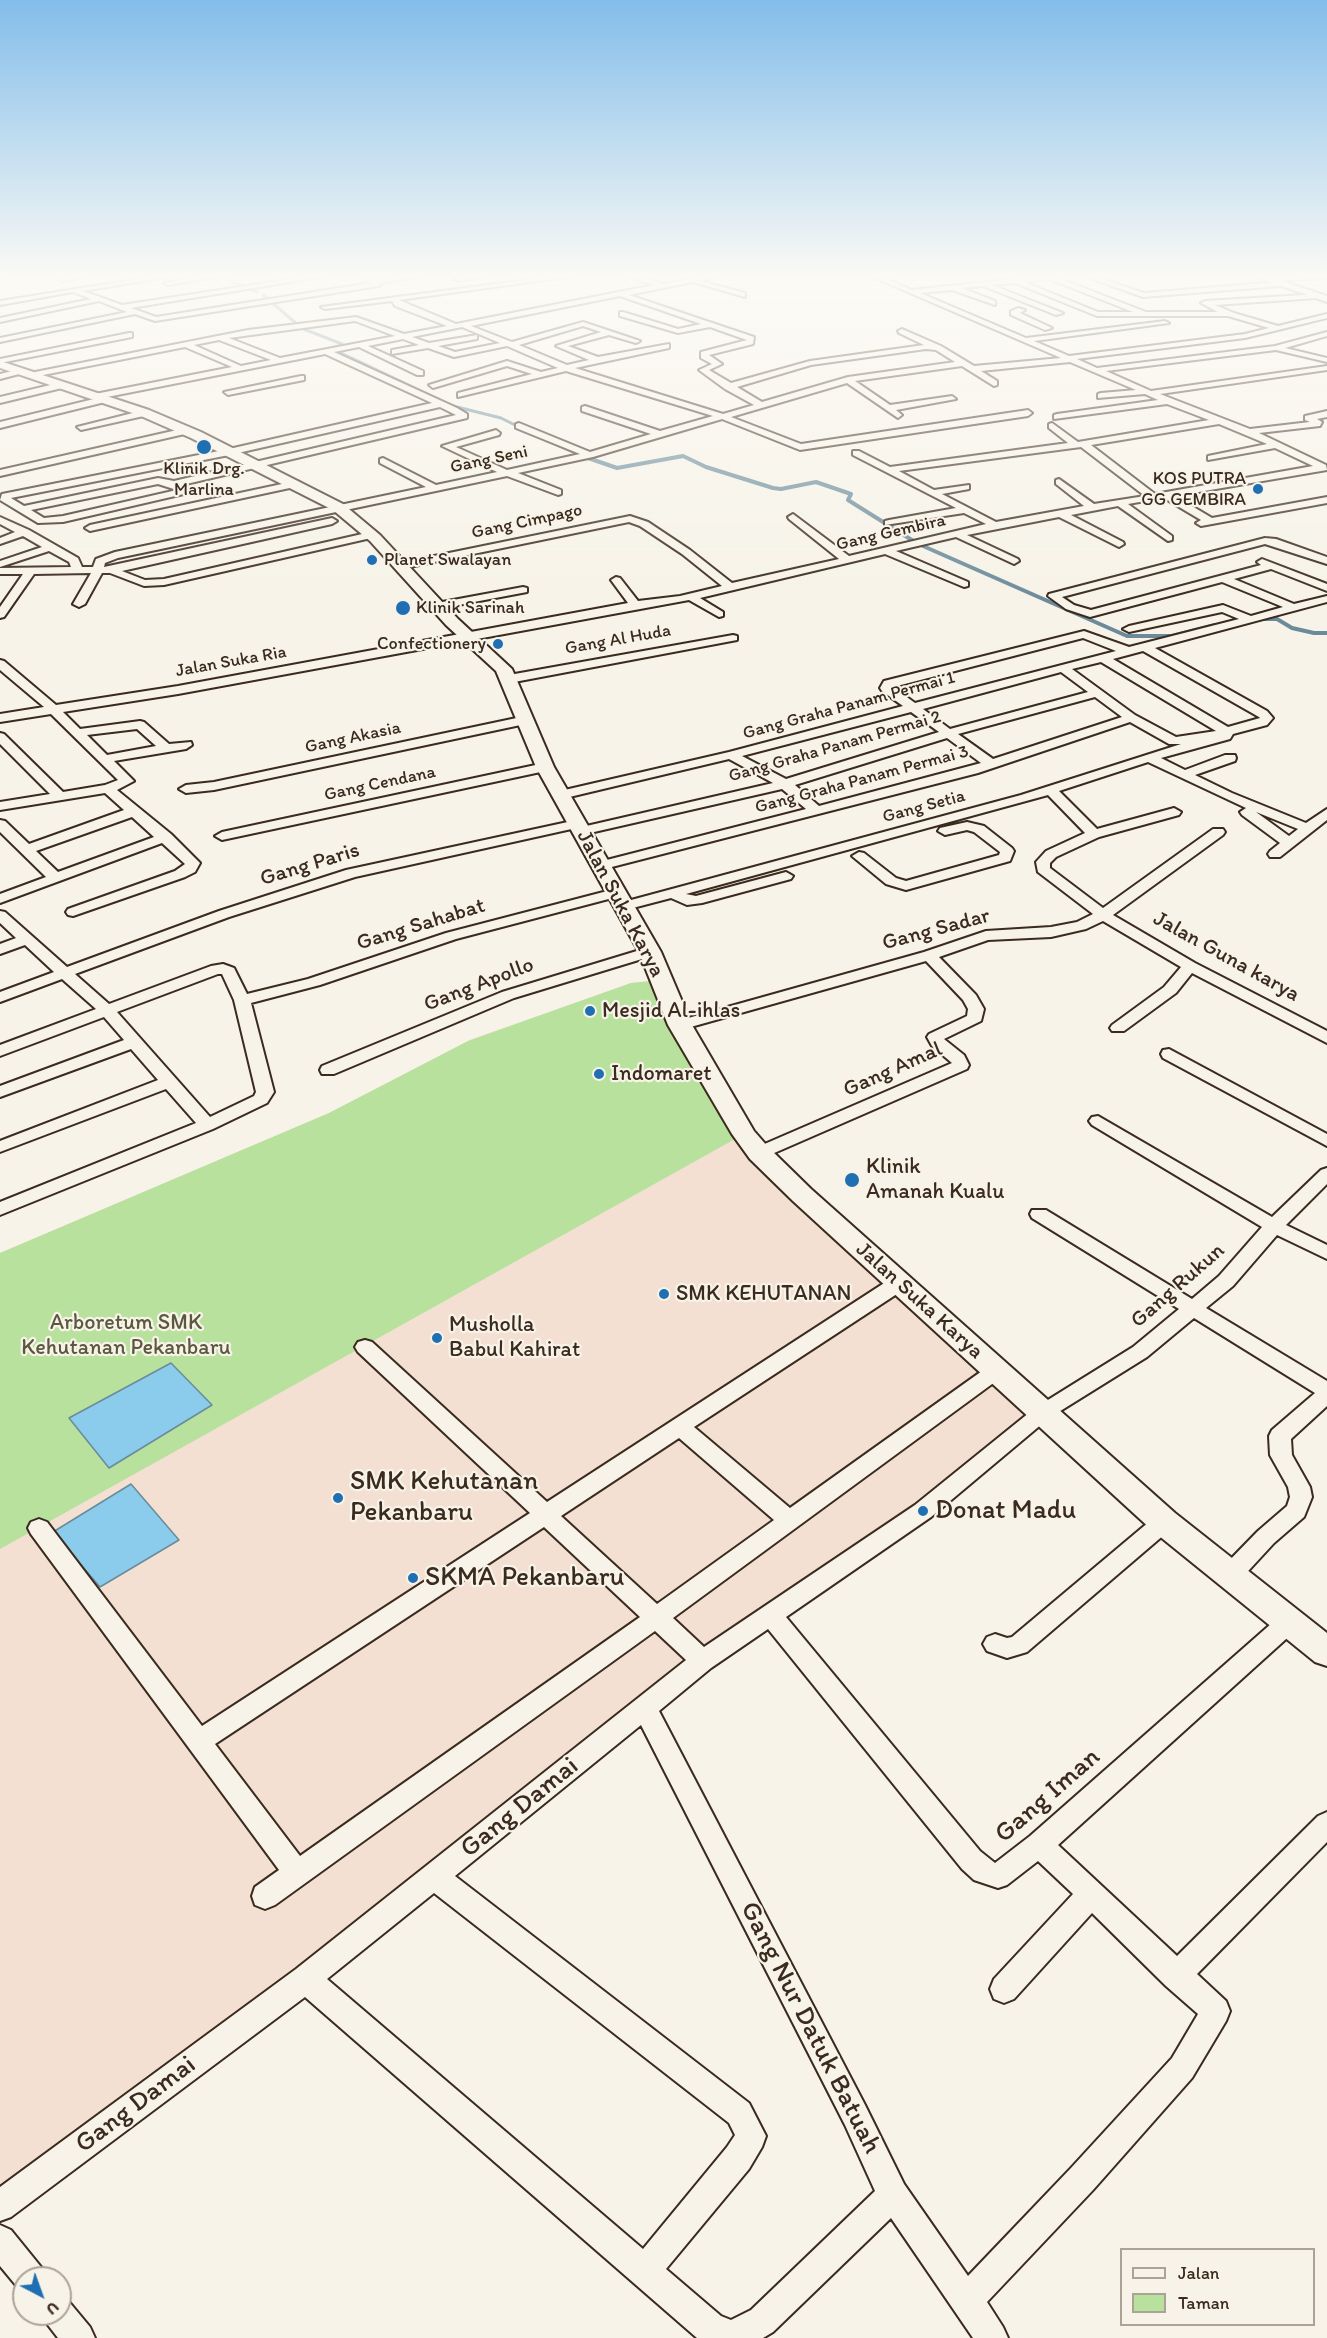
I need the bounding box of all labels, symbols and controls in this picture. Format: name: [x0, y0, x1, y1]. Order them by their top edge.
marker: Klinik Drg. Marlina: [195, 438, 213, 456]
street label: Gang Seni: [448, 441, 530, 479]
place label: Klinik Drg. Marlina: [163, 458, 245, 500]
place label: KOS PUTRA GG GEMBIRA: [1141, 468, 1246, 510]
marker: KOS PUTRA GG GEMBIRA: [1251, 482, 1265, 496]
street label: Gang Cimpago: [470, 500, 584, 544]
street label: Gang Gembira: [834, 510, 948, 556]
place label: Planet Swalayan: [384, 549, 511, 571]
marker: Planet Swalayan: [365, 553, 379, 567]
place label: Klinik Sarinah: [416, 597, 525, 619]
marker: Klinik Sarinah: [394, 599, 412, 617]
street label: Gang Al Huda: [563, 620, 673, 660]
place label: Confectionery: [377, 633, 486, 655]
marker: Confectionery: [491, 637, 505, 651]
street label: Jalan Suka Ria: [174, 642, 288, 682]
street label: Gang Graha Panam Permai 1: [741, 667, 957, 745]
street label: Gang Graha Panam Permai 2: [726, 706, 944, 788]
street label: Gang Akasia: [303, 717, 403, 759]
street label: Gang Graha Panam Permai 3: [753, 741, 971, 819]
street label: Gang Cendana: [322, 762, 438, 806]
street label: Gang Setia: [880, 786, 968, 828]
street label: Jalan Suka Karya: [570, 826, 670, 982]
street label: Gang Paris: [257, 837, 363, 893]
street label: Gang Sahabat: [354, 893, 488, 957]
street label: Gang Sadar: [879, 903, 993, 957]
street label: Jalan Guna karya: [1148, 906, 1304, 1008]
street label: Gang Apollo: [420, 952, 538, 1018]
place label: Mesjid Al-ihlas: [602, 998, 740, 1024]
marker: Mesjid Al-ihlas: [583, 1004, 597, 1018]
street label: Gang Amal: [839, 1036, 947, 1104]
place label: Indomaret: [611, 1061, 712, 1087]
marker: Indomaret: [592, 1067, 606, 1081]
place label: Klinik Amanah Kualu: [866, 1154, 1004, 1206]
marker: Klinik Amanah Kualu: [843, 1171, 861, 1189]
street label: Jalan Suka Karya: [850, 1237, 988, 1365]
street label: Gang Rukun: [1126, 1238, 1230, 1334]
place label: SMK KEHUTANAN: [676, 1281, 851, 1307]
marker: SMK KEHUTANAN: [657, 1287, 671, 1301]
park label: Arboretum SMK Kehutanan Pekanbaru: [21, 1310, 231, 1362]
place label: Musholla Babul Kahirat: [449, 1312, 580, 1364]
marker: Musholla Babul Kahirat: [430, 1331, 444, 1345]
place label: SMK Kehutanan Pekanbaru: [350, 1466, 538, 1529]
marker: SMK Kehutanan Pekanbaru: [331, 1491, 345, 1505]
place label: Donat Madu: [935, 1495, 1076, 1527]
marker: Donat Madu: [916, 1504, 930, 1518]
place label: SKMA Pekanbaru: [425, 1562, 624, 1594]
marker: SKMA Pekanbaru: [406, 1571, 420, 1585]
street label: Gang Iman: [989, 1741, 1107, 1851]
street label: Gang Damai: [454, 1751, 586, 1865]
street label: Gang Nur Datuk Batuah: [732, 1897, 888, 2159]
street label: Gang Damai: [69, 2049, 203, 2161]
legend: [1120, 2248, 1315, 2326]
text: Jalan: [1178, 2262, 1219, 2284]
north arrow: [12, 2266, 72, 2326]
text: Taman: [1178, 2292, 1229, 2314]
text: U: [43, 2298, 63, 2319]

